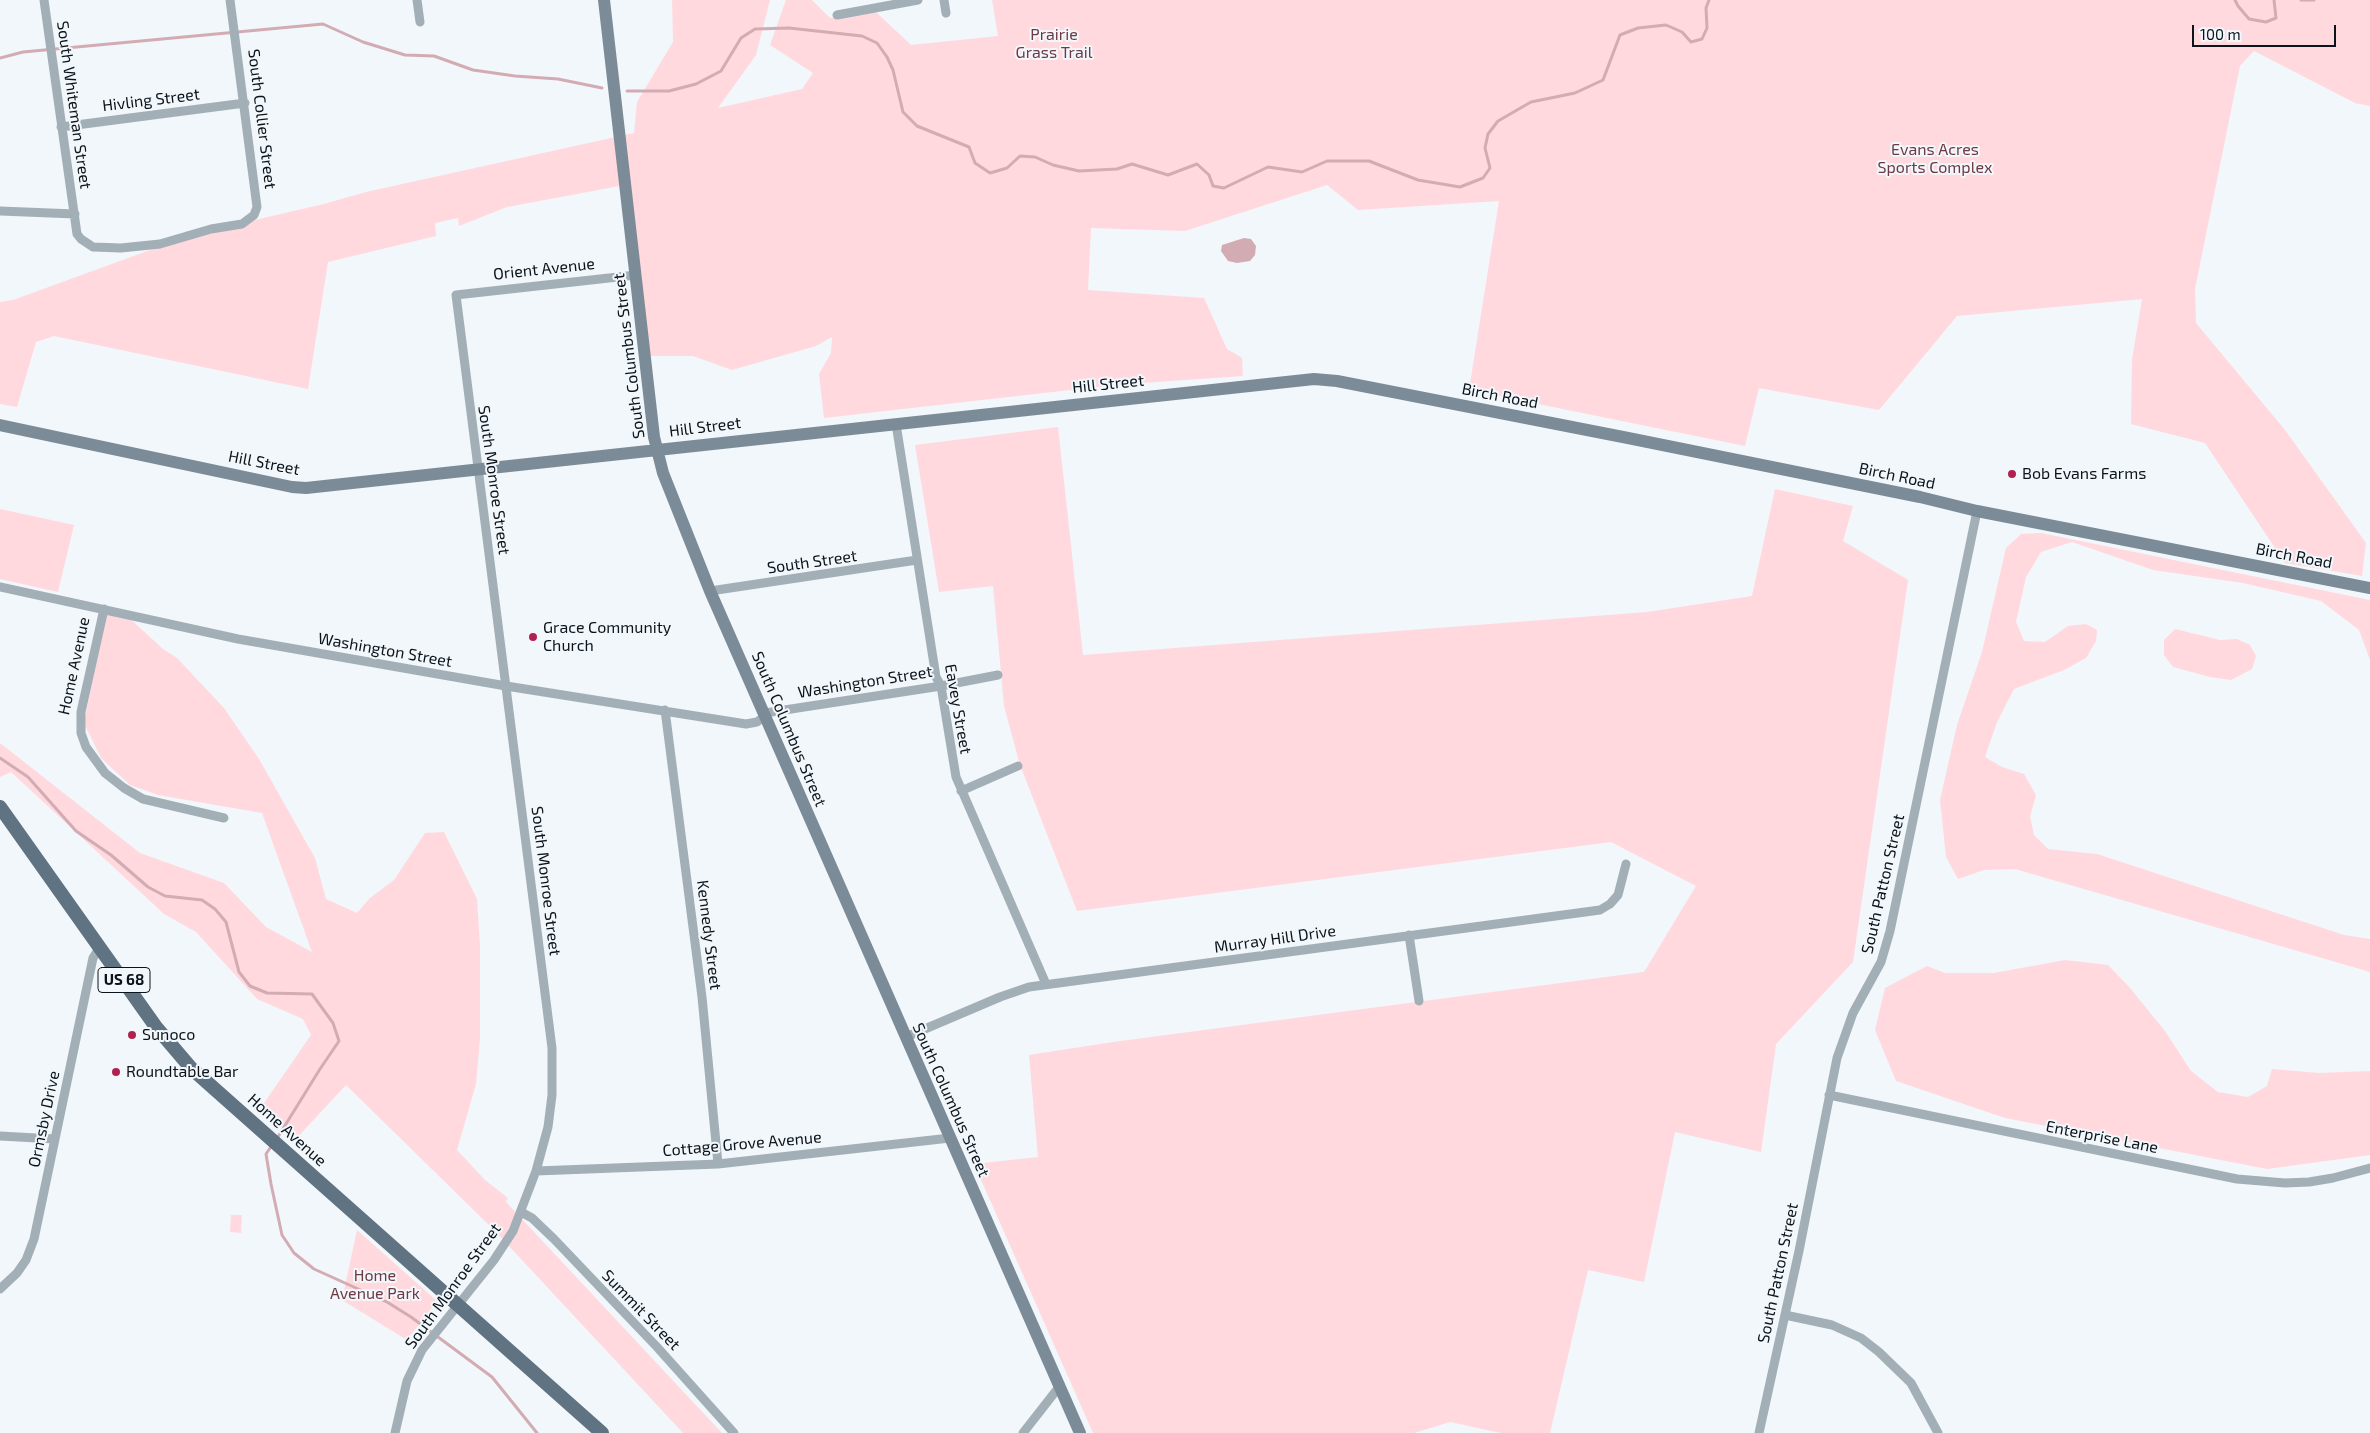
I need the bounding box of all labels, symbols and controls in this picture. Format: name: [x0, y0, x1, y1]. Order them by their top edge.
scale bar: [2195, 15, 2339, 47]
street label: South Whiteman Street: [53, 20, 95, 190]
park label: Prairie Grass Trail: [1016, 25, 1092, 63]
text: 100 m: [2200, 25, 2241, 43]
street label: South Collier Street: [244, 48, 280, 190]
street label: Hivling Street: [101, 84, 201, 116]
park label: Evans Acres Sports Complex: [1878, 140, 1992, 178]
street label: Orient Avenue: [492, 254, 596, 284]
street label: South Columbus Street: [609, 272, 649, 440]
street label: Hill Street: [1071, 371, 1145, 397]
street label: Birch Road: [1460, 379, 1540, 413]
street label: South Monroe Street: [474, 404, 514, 556]
street label: Hill Street: [668, 413, 742, 441]
street label: Hill Street: [227, 447, 301, 479]
street label: Birch Road: [1857, 459, 1937, 493]
place label: Bob Evans Farms: [2022, 464, 2146, 484]
marker: Bob Evans Farms: [2006, 468, 2018, 480]
street label: Birch Road: [2254, 539, 2334, 573]
street label: South Street: [766, 546, 858, 578]
street label: Home Avenue: [54, 615, 94, 717]
place label: Grace Community Church: [543, 618, 671, 656]
street label: Washington Street: [316, 629, 454, 671]
marker: Grace Community Church: [527, 631, 539, 643]
street label: South Columbus Street: [748, 649, 830, 809]
street label: Washington Street: [796, 662, 934, 702]
street label: Eavey Street: [941, 662, 975, 756]
street label: South Monroe Street: [527, 805, 565, 957]
street label: South Patton Street: [1858, 812, 1908, 956]
street label: Kennedy Street: [693, 879, 725, 991]
street label: Murray Hill Drive: [1213, 921, 1337, 957]
road number: US 68: [98, 968, 150, 992]
street label: South Columbus Street: [908, 1020, 994, 1180]
place label: Sunoco: [142, 1025, 195, 1045]
marker: Sunoco: [126, 1029, 138, 1041]
place label: Roundtable Bar: [126, 1062, 239, 1082]
marker: Roundtable Bar: [110, 1066, 122, 1078]
street label: Ormsby Drive: [24, 1069, 64, 1169]
street label: Home Avenue: [244, 1090, 330, 1170]
street label: Enterprise Lane: [2044, 1117, 2160, 1157]
street label: Cottage Grove Avenue: [662, 1127, 822, 1161]
street label: South Patton Street: [1754, 1201, 1802, 1345]
street label: South Monroe Street: [401, 1219, 505, 1353]
park label: Home Avenue Park: [330, 1266, 420, 1304]
street label: Summit Street: [598, 1266, 684, 1354]

